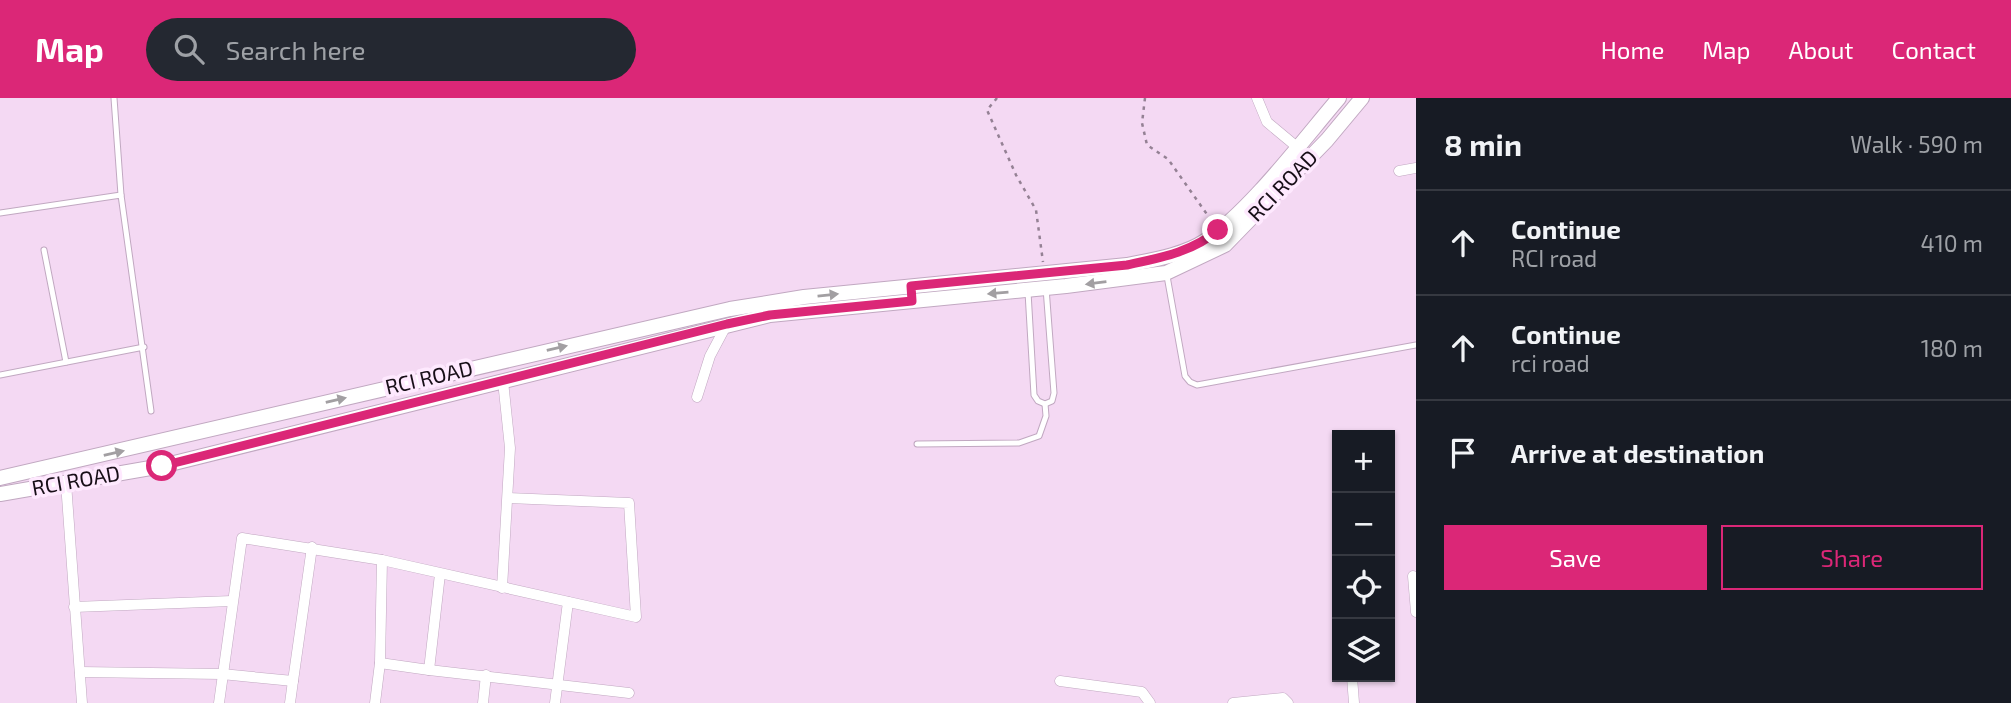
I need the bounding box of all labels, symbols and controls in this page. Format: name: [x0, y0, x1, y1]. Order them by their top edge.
search box: [146, 18, 636, 81]
text: Map: [35, 29, 104, 69]
icon: search: [170, 30, 208, 68]
text: Search here: [226, 34, 365, 65]
text: Home: [1601, 35, 1664, 64]
text: Map: [1702, 35, 1750, 64]
text: About: [1788, 35, 1854, 64]
text: Contact: [1892, 35, 1976, 64]
text: 8 min: [1444, 126, 1522, 162]
text: Walk · 590 m: [1850, 130, 1983, 158]
street label: RCI ROAD: [1242, 144, 1322, 226]
text: Continue: [1511, 213, 1621, 244]
route end: [1202, 214, 1233, 245]
icon: ahead: [1444, 224, 1482, 262]
text: 410 m: [1921, 229, 1983, 257]
text: RCI road: [1511, 244, 1597, 272]
one-way arrow: [1085, 277, 1107, 288]
one-way arrow: [987, 288, 1009, 299]
one-way arrow: [818, 289, 840, 300]
text: Continue: [1511, 318, 1621, 349]
icon: ahead: [1444, 329, 1482, 367]
text: 180 m: [1921, 334, 1983, 362]
one-way arrow: [546, 342, 568, 353]
text: rci road: [1511, 349, 1590, 377]
street label: RCI ROAD: [382, 354, 475, 399]
one-way arrow: [325, 394, 347, 405]
map controls: [1332, 430, 1395, 682]
button: +: [1332, 430, 1395, 493]
icon: arrive: [1444, 434, 1482, 472]
text: Arrive at destination: [1511, 437, 1764, 468]
one-way arrow: [104, 447, 126, 458]
route start: [146, 450, 177, 481]
street label: RCI ROAD: [30, 459, 122, 500]
button: −: [1332, 493, 1395, 556]
button: Save: [1444, 525, 1707, 590]
button: Share: [1721, 525, 1983, 590]
button: locate: [1332, 556, 1395, 619]
button: layers: [1332, 619, 1395, 682]

